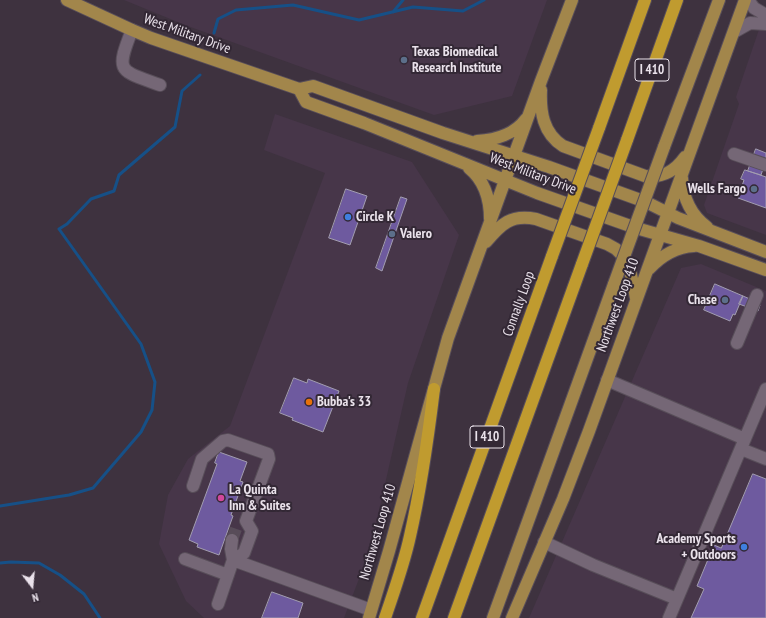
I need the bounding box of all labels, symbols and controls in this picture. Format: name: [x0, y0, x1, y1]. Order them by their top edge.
street label: West Military Drive: [141, 10, 233, 58]
place label: Texas Biomedical Research Institute: [412, 44, 501, 76]
marker: Texas Biomedical Research Institute: [399, 55, 409, 65]
road number: I 410: [635, 59, 669, 81]
street label: West Military Drive: [487, 150, 579, 198]
place label: Wells Fargo: [688, 181, 746, 197]
marker: Wells Fargo: [749, 184, 759, 194]
place label: Circle K: [356, 209, 394, 225]
marker: Circle K: [343, 212, 353, 222]
place label: Valero: [400, 226, 432, 242]
marker: Valero: [387, 229, 397, 239]
street label: Northwest Loop 410: [593, 256, 643, 354]
street label: Connally Loop: [499, 269, 539, 339]
place label: Chase: [688, 292, 717, 308]
marker: Chase: [720, 295, 730, 305]
place label: Bubba's 33: [317, 394, 371, 410]
marker: Bubba's 33: [304, 397, 314, 407]
road number: I 410: [470, 426, 504, 448]
place label: La Quinta Inn & Suites: [229, 482, 291, 514]
street label: Northwest Loop 410: [356, 482, 400, 582]
marker: La Quinta Inn & Suites: [216, 493, 226, 503]
place label: Academy Sports + Outdoors: [656, 531, 736, 564]
marker: Academy Sports + Outdoors: [739, 542, 749, 552]
north arrow: [12, 566, 52, 606]
text: N: [31, 590, 40, 605]

